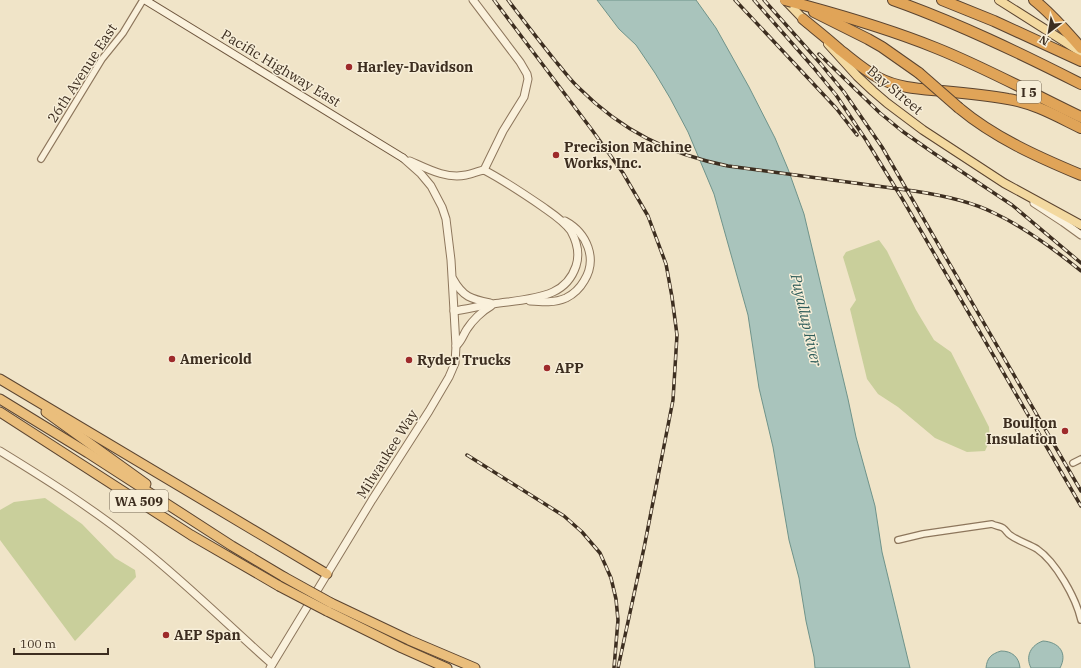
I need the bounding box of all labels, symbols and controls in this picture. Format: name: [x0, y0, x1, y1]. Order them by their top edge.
north arrow: [1029, 12, 1069, 52]
street label: 26th Avenue East: [43, 20, 121, 126]
street label: Pacific Highway East: [218, 25, 344, 111]
text: N: [1036, 32, 1051, 49]
place label: Harley-Davidson: [357, 58, 473, 76]
marker: Harley-Davidson: [344, 62, 354, 72]
street label: Bay Street: [864, 62, 926, 118]
road number: I 5: [1017, 81, 1041, 103]
place label: Precision Machine Works, Inc.: [564, 138, 692, 172]
marker: Precision Machine Works, Inc.: [551, 150, 561, 160]
water label: Puyallup River: [786, 271, 826, 368]
place label: Americold: [180, 350, 252, 368]
place label: Ryder Trucks: [417, 351, 511, 369]
marker: Americold: [167, 354, 177, 364]
marker: Ryder Trucks: [404, 355, 414, 365]
place label: APP: [555, 359, 584, 377]
marker: APP: [542, 363, 552, 373]
street label: Milwaukee Way: [352, 406, 422, 502]
place label: Boulton Insulation: [986, 414, 1057, 448]
marker: Boulton Insulation: [1060, 426, 1070, 436]
road number: WA 509: [110, 490, 168, 512]
place label: AEP Span: [174, 626, 241, 644]
scale bar: [14, 630, 108, 656]
marker: AEP Span: [161, 630, 171, 640]
text: 100 m: [20, 636, 56, 651]

